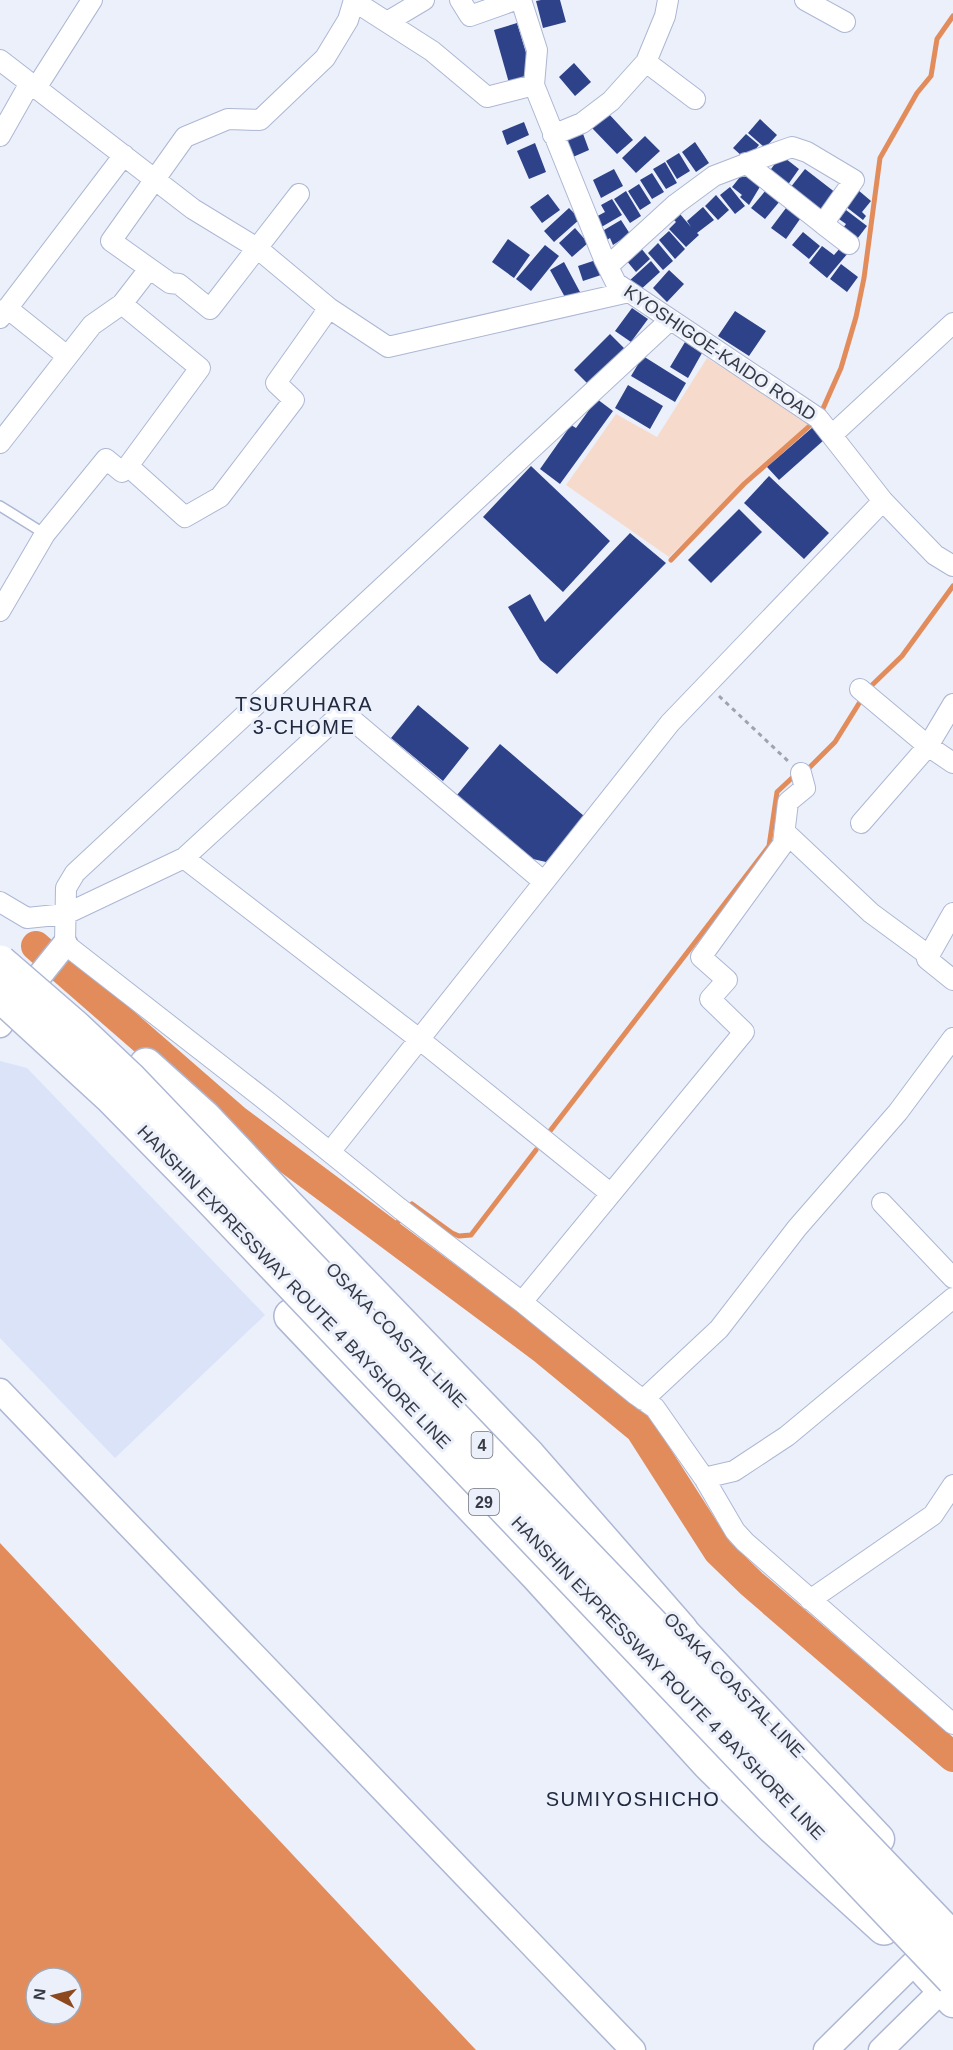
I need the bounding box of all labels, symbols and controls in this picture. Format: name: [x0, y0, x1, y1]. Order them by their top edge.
street label: KYOSHIGOE-KAIDO ROAD: [620, 281, 820, 425]
district label: TSURUHARA 3-CHOME: [235, 693, 373, 738]
street label: HANSHIN EXPRESSWAY ROUTE 4 BAYSHORE LINE: [133, 1121, 455, 1453]
street label: OSAKA COASTAL LINE: [322, 1259, 470, 1411]
road number: 4: [472, 1432, 492, 1458]
road number: 29: [469, 1489, 499, 1515]
street label: HANSHIN EXPRESSWAY ROUTE 4 BAYSHORE LINE: [507, 1512, 829, 1844]
street label: OSAKA COASTAL LINE: [660, 1609, 808, 1761]
district label: SUMIYOSHICHO: [546, 1788, 720, 1810]
north arrow: [24, 1966, 84, 2026]
text: N: [30, 1987, 49, 2001]

